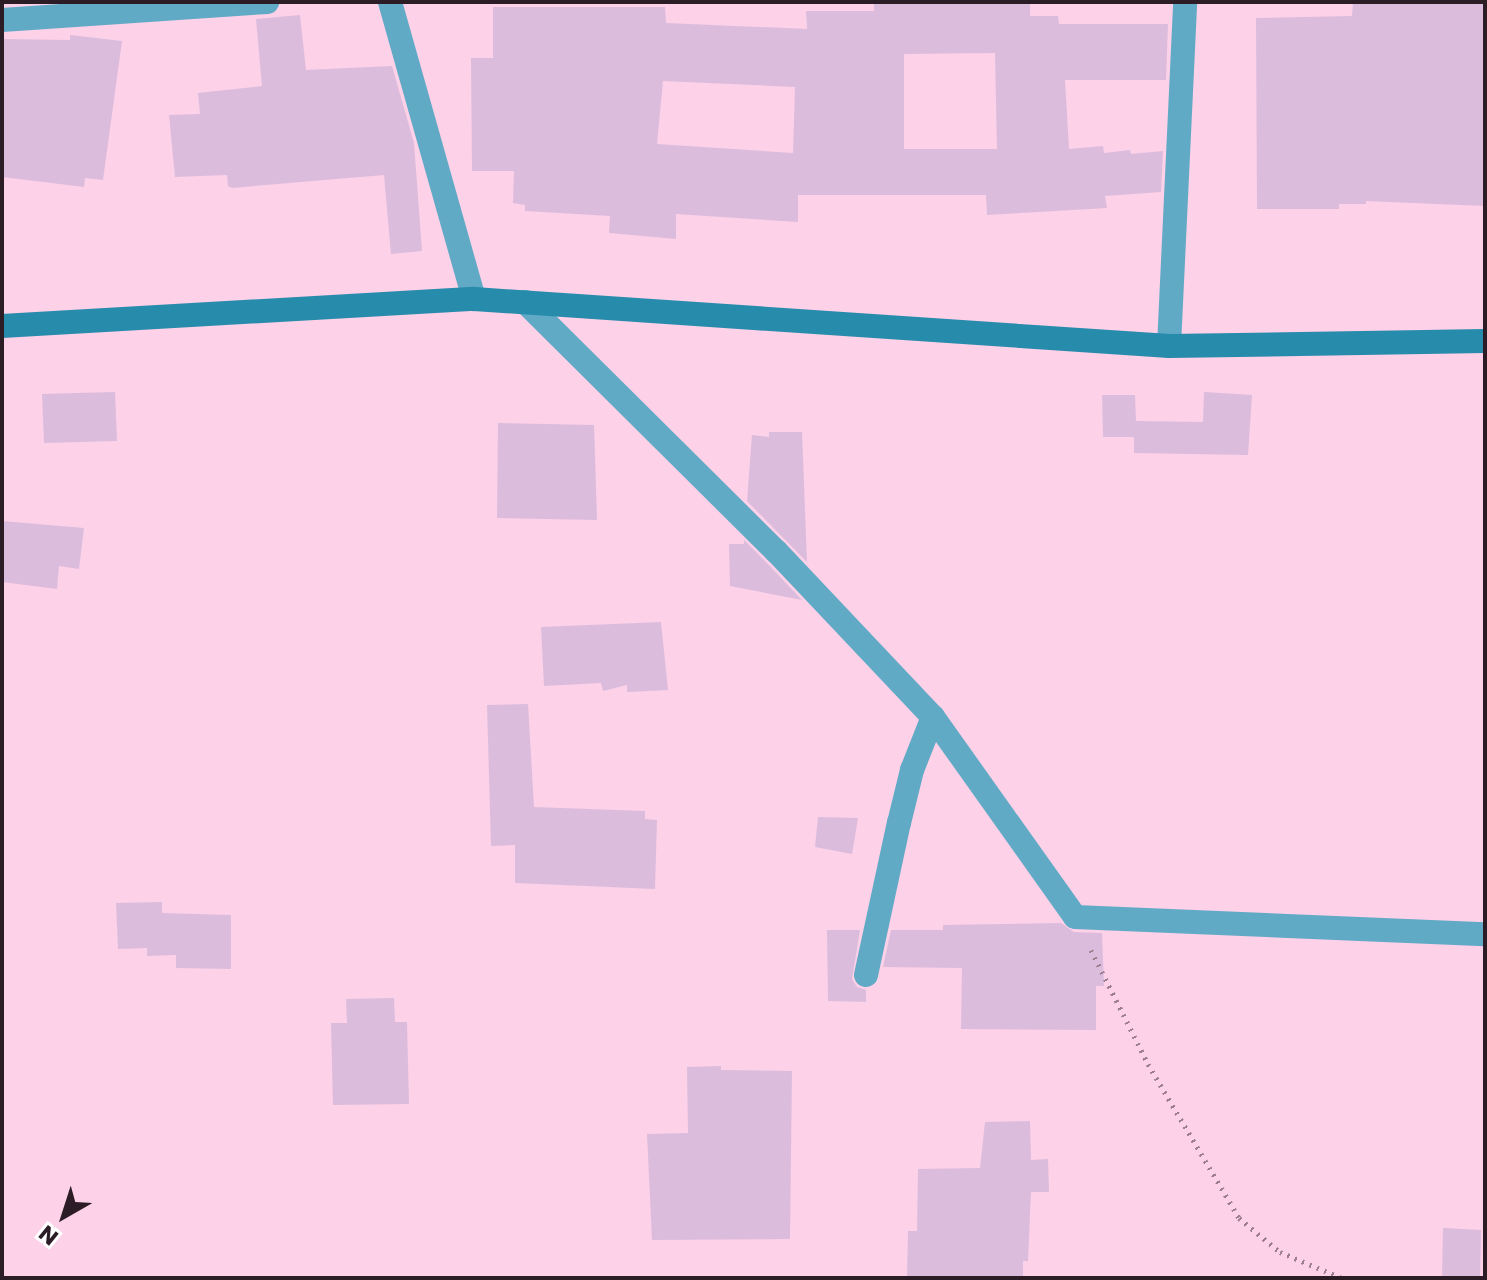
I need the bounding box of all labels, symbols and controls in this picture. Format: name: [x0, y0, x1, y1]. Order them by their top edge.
north arrow: [24, 1176, 104, 1256]
text: N: [32, 1218, 65, 1252]

